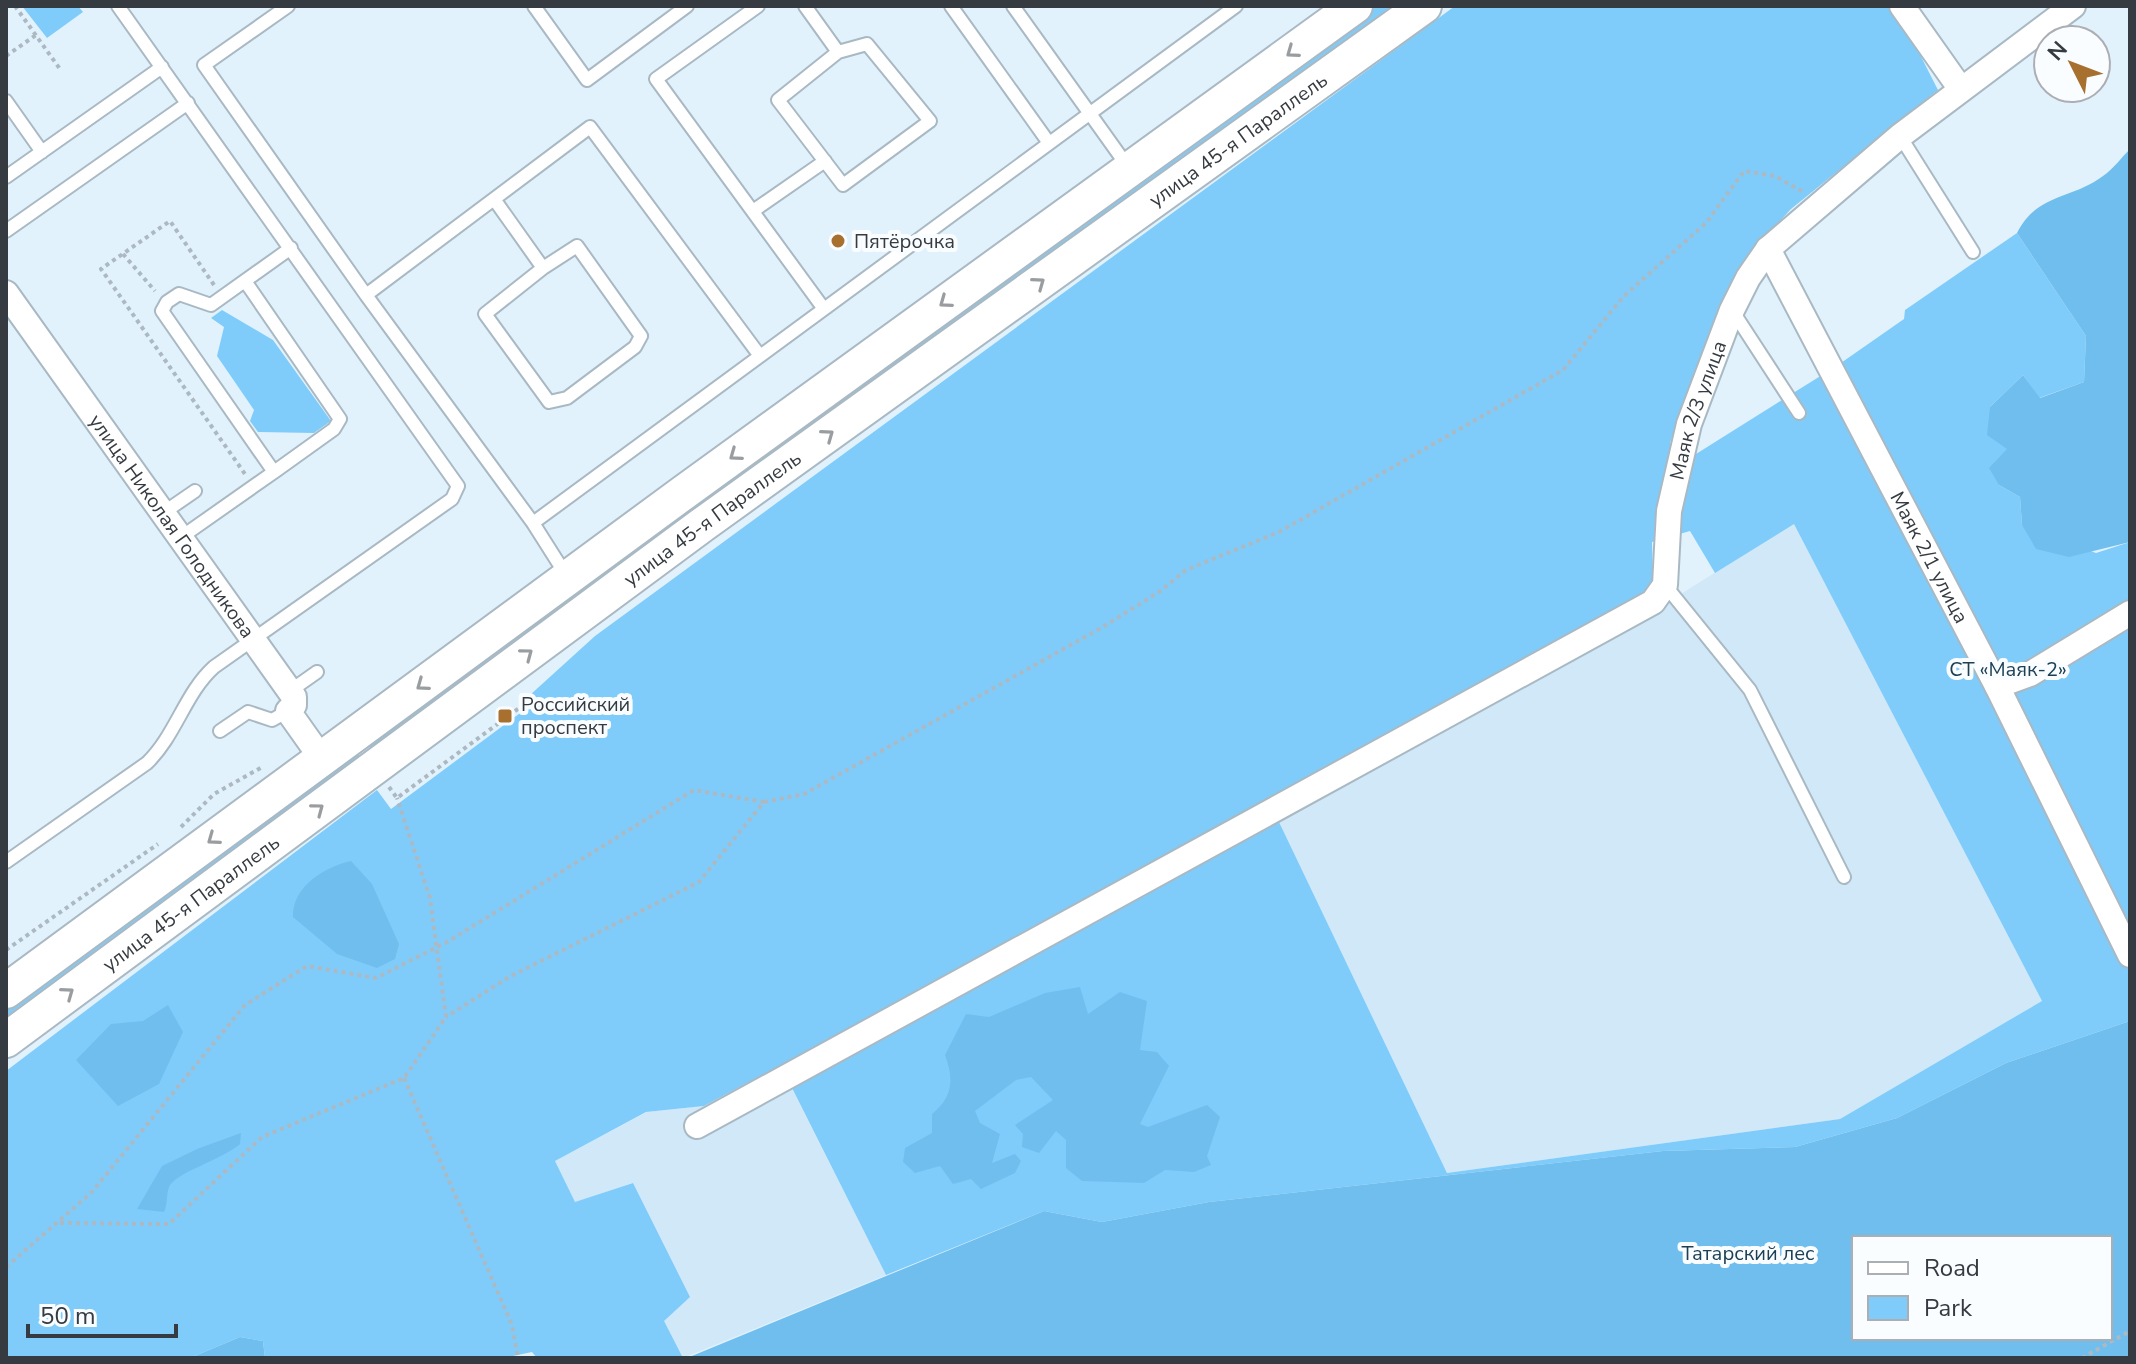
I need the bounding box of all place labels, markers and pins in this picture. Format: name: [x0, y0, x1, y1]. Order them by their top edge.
place label: Пятёрочка: [854, 228, 955, 255]
marker: Пятёрочка: [829, 232, 847, 250]
place label: Российский проспект: [521, 691, 630, 741]
marker: Российский проспект: [496, 707, 514, 725]

